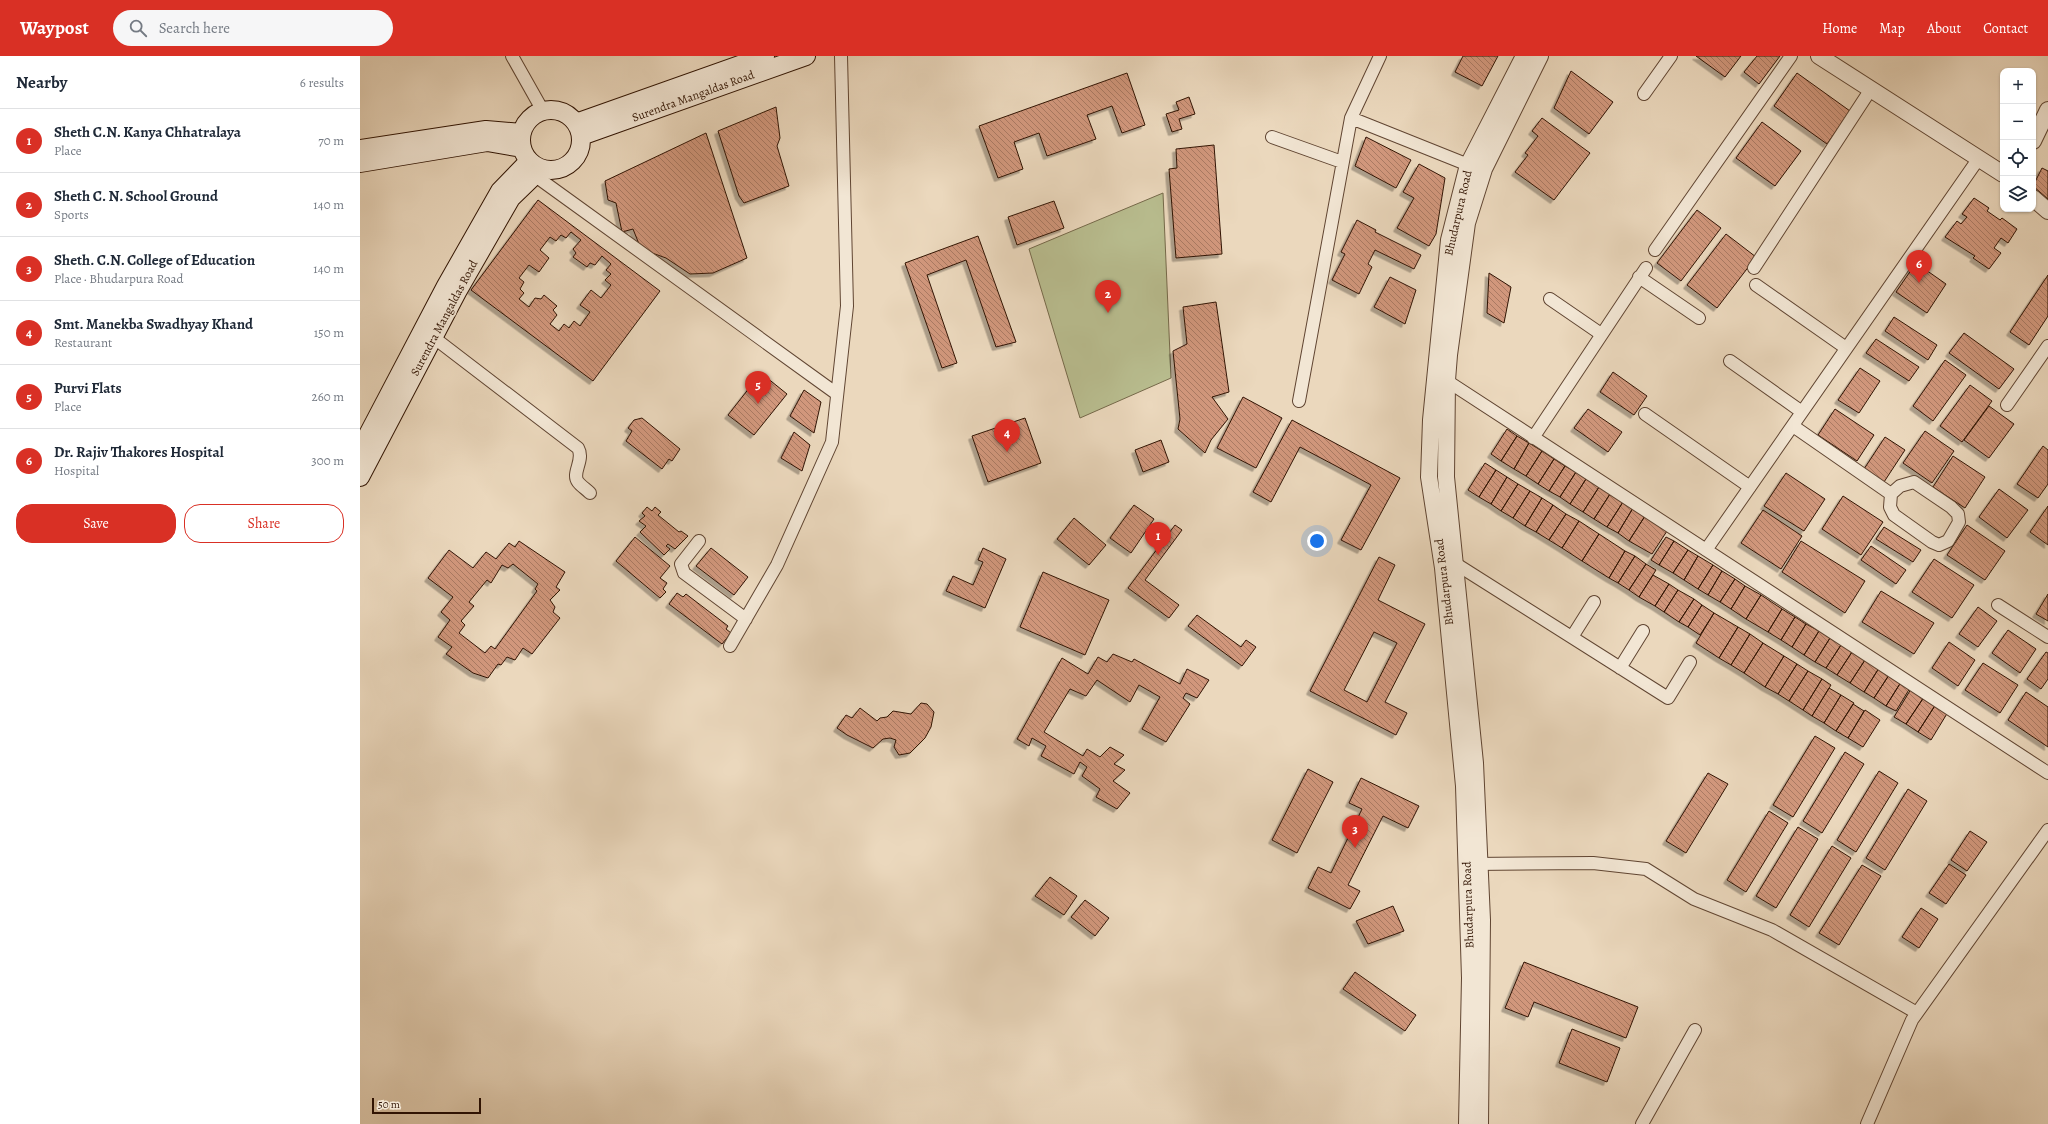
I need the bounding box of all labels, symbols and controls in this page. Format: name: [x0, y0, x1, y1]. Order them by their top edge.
search box: [113, 10, 393, 46]
text: Waypost: [20, 15, 89, 41]
icon: search: [127, 17, 149, 39]
text: Search here: [159, 18, 230, 38]
text: Home: [1822, 19, 1857, 38]
text: Map: [1879, 19, 1905, 38]
text: About: [1927, 19, 1961, 38]
text: Contact: [1983, 19, 2028, 38]
street label: Surendra Mangaldas Road: [630, 66, 757, 126]
map controls: [2000, 68, 2036, 212]
button: +: [2000, 68, 2036, 104]
text: Nearby: [16, 71, 67, 94]
text: 6 results: [300, 74, 344, 91]
button: −: [2000, 104, 2036, 140]
text: Sheth C.N. Kanya Chhatralaya: [54, 122, 241, 142]
text: 1: [27, 132, 31, 149]
text: 70 m: [318, 132, 344, 149]
button: locate: [2000, 140, 2036, 176]
text: Place: [54, 142, 82, 159]
street label: Bhudarpura Road: [1440, 168, 1476, 257]
button: layers: [2000, 176, 2036, 212]
text: Sheth C. N. School Ground: [54, 186, 218, 206]
text: 2: [26, 196, 32, 213]
text: 140 m: [313, 196, 344, 213]
text: Sports: [54, 206, 89, 223]
text: Sheth. C.N. College of Education: [54, 250, 255, 270]
pin: 6: [1906, 250, 1932, 283]
street label: Surendra Mangaldas Road: [407, 257, 482, 379]
text: 3: [26, 260, 32, 277]
text: 140 m: [313, 260, 344, 277]
text: Place · Bhudarpura Road: [54, 270, 183, 287]
pin: 2: [1095, 280, 1121, 313]
text: Smt. Manekba Swadhyay Khand: [54, 314, 253, 334]
text: 4: [26, 324, 32, 341]
text: 150 m: [314, 324, 344, 341]
text: Restaurant: [54, 334, 112, 351]
pin: 5: [745, 371, 771, 404]
text: Purvi Flats: [54, 378, 122, 398]
text: 5: [26, 388, 32, 405]
text: 260 m: [311, 388, 344, 405]
text: Place: [54, 398, 82, 415]
pin: 4: [994, 419, 1020, 452]
text: Dr. Rajiv Thakores Hospital: [54, 442, 224, 462]
text: 6: [26, 452, 32, 469]
text: 300 m: [311, 452, 344, 469]
text: Hospital: [54, 462, 99, 479]
button: Save: [16, 504, 176, 543]
button: Share: [184, 504, 344, 543]
pin: 1: [1145, 522, 1171, 555]
your location: [1307, 531, 1327, 551]
street label: Bhudarpura Road: [1431, 537, 1457, 626]
pin: 3: [1342, 815, 1368, 848]
street label: Bhudarpura Road: [1458, 861, 1478, 949]
scale bar: [372, 1096, 481, 1115]
text: 50 m: [378, 1097, 400, 1112]

